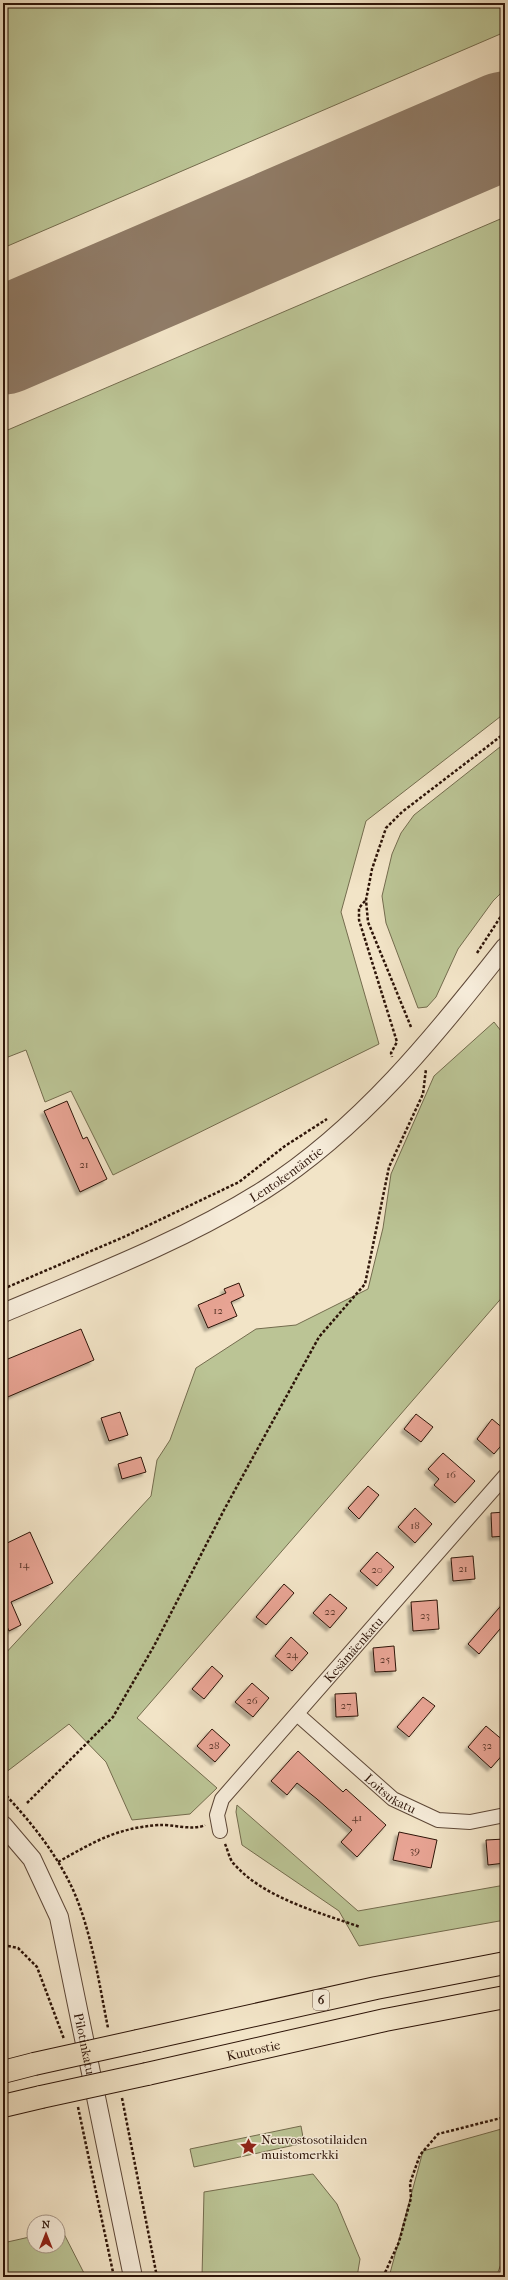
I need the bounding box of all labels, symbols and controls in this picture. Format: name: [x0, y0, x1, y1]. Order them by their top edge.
street label: Lentokentäntie: [247, 1143, 326, 1205]
house number: 21: [79, 1158, 89, 1171]
house number: 12: [213, 1304, 223, 1317]
house number: 16: [446, 1468, 456, 1481]
house number: 18: [410, 1519, 420, 1532]
house number: 14: [19, 1558, 30, 1571]
house number: 21: [458, 1562, 468, 1575]
house number: 20: [371, 1563, 383, 1576]
house number: 22: [324, 1605, 336, 1618]
house number: 23: [420, 1609, 430, 1622]
street label: Kesämäenkatu: [321, 1613, 387, 1685]
house number: 24: [286, 1648, 299, 1661]
house number: 25: [380, 1653, 390, 1666]
house number: 26: [246, 1694, 258, 1707]
house number: 27: [341, 1699, 351, 1712]
house number: 28: [208, 1739, 220, 1752]
house number: 32: [482, 1739, 492, 1752]
street label: Loitsukatu: [361, 1771, 419, 1817]
house number: 41: [352, 1811, 362, 1824]
house number: 39: [410, 1844, 420, 1857]
road number: 6: [313, 1990, 329, 2010]
street label: Pilotinkatu: [71, 2012, 98, 2077]
street label: Kuutostie: [225, 2037, 282, 2064]
place label: Neuvostosotilaiden muistomerkki: [261, 2132, 368, 2162]
place icon: Neuvostosotilaiden muistomerkki: [238, 2136, 258, 2156]
north arrow: [26, 2214, 66, 2254]
text: N: [42, 2218, 51, 2231]

